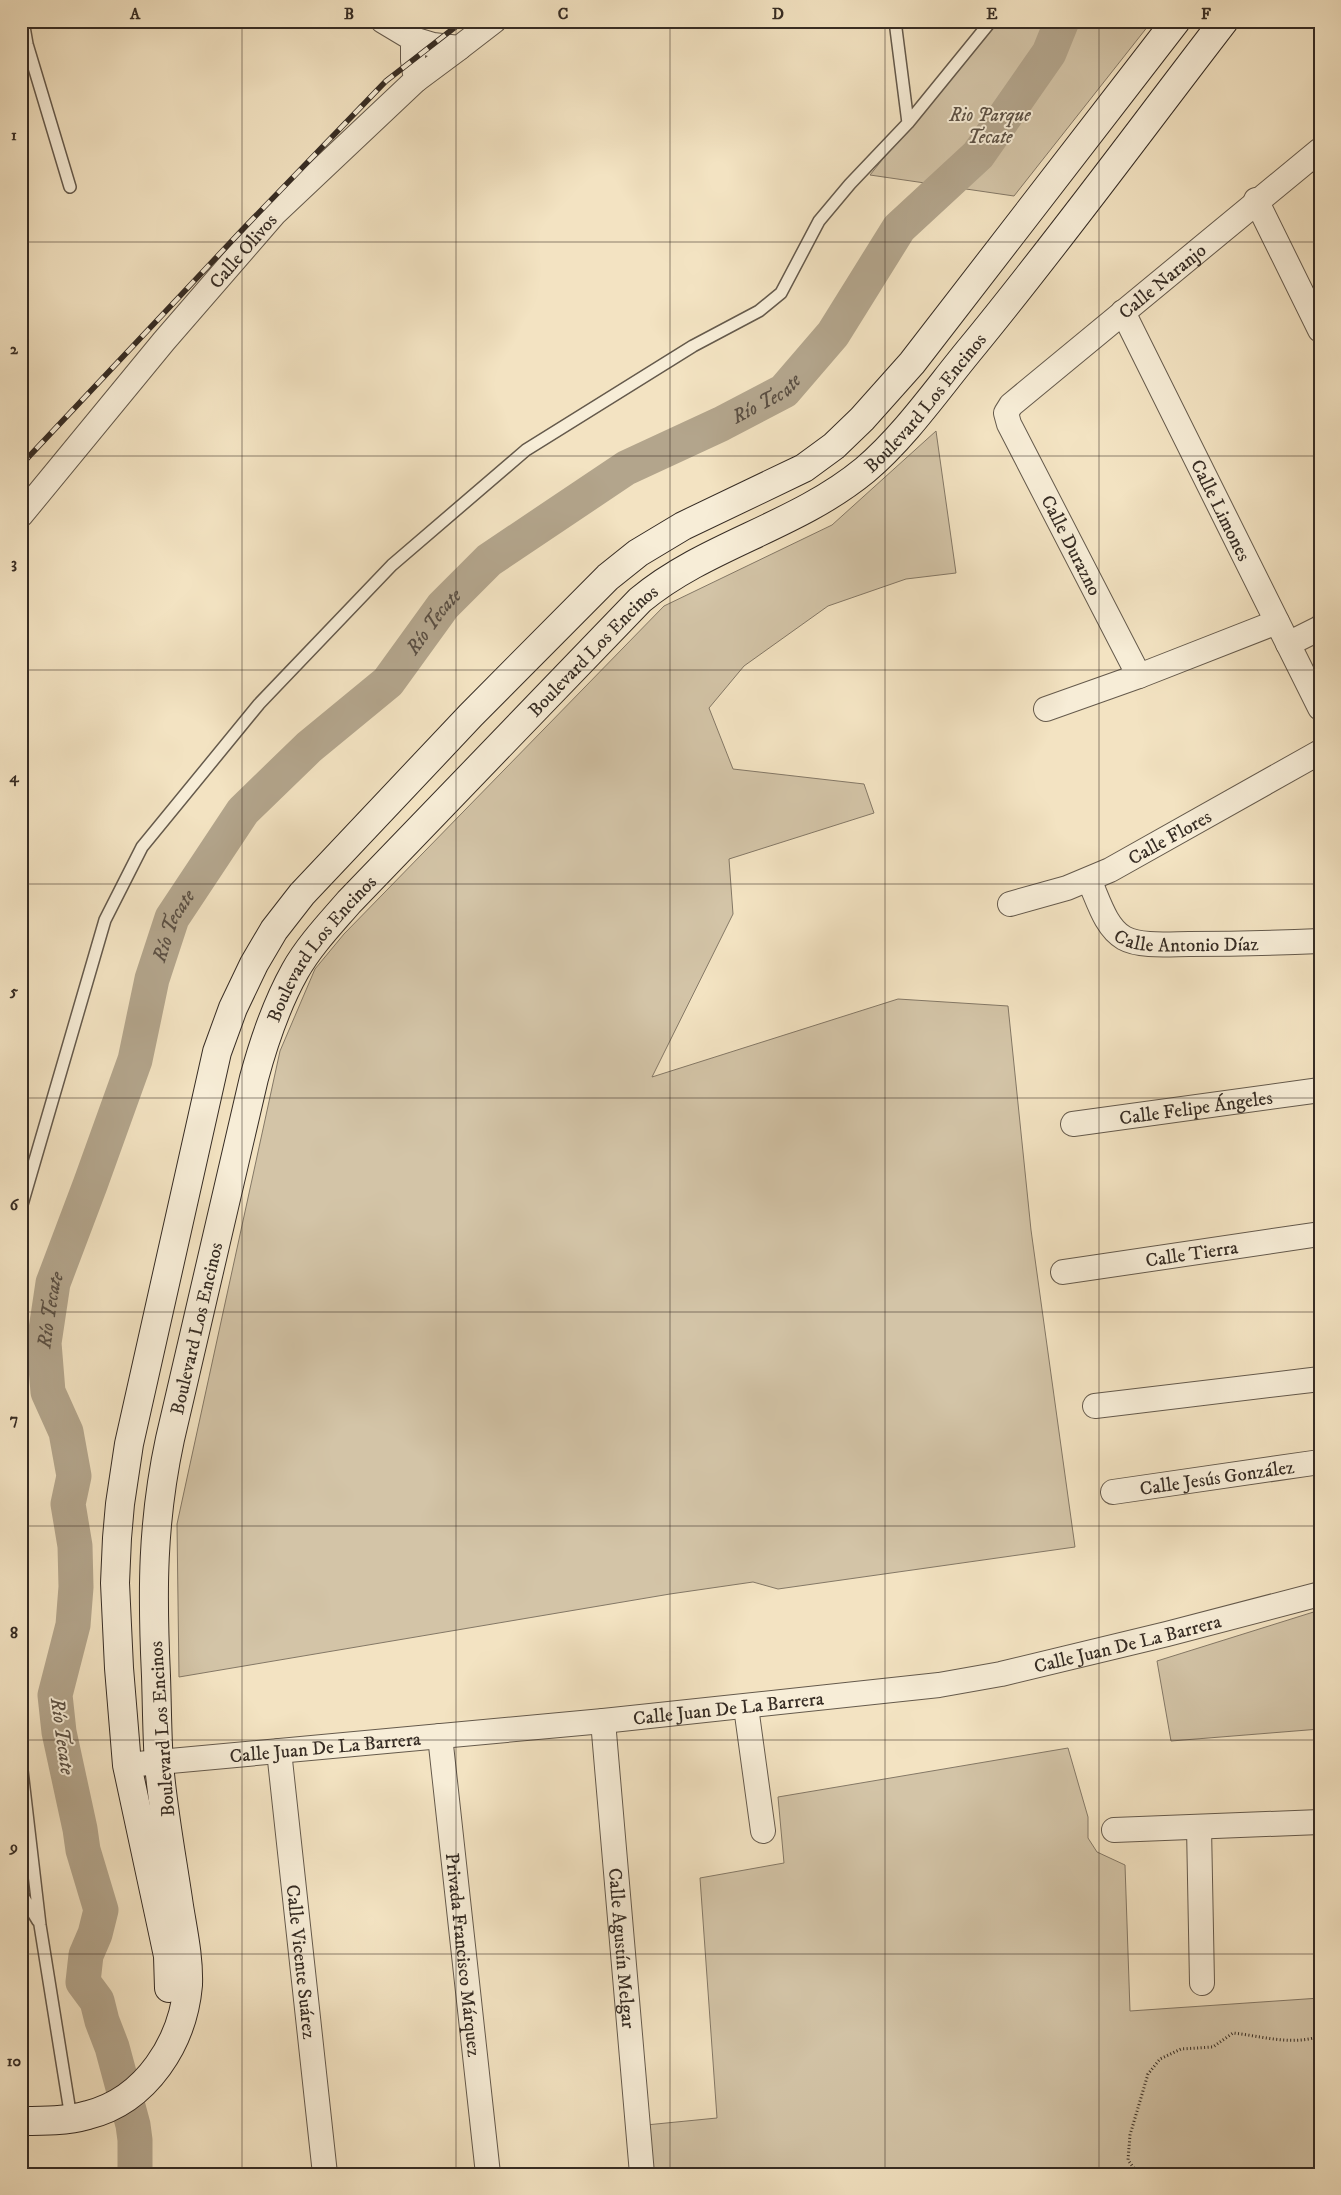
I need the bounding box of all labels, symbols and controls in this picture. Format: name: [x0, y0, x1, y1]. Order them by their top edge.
text: A: [129, 4, 141, 24]
text: B: [344, 4, 354, 24]
text: C: [558, 4, 568, 24]
text: D: [772, 4, 784, 24]
text: E: [986, 4, 998, 24]
text: F: [1201, 4, 1211, 24]
park label: Rio Parque Tecate: [948, 104, 1031, 149]
text: 1: [11, 125, 17, 145]
street label: Calle Olivos: [205, 209, 282, 294]
street label: Calle Naranjo: [1115, 239, 1211, 324]
street label: Boulevard Los Encinos: [860, 329, 992, 478]
text: 2: [10, 339, 19, 359]
water label: Río Tecate: [727, 368, 808, 431]
street label: Calle Limones: [1185, 456, 1255, 565]
street label: Calle Durazno: [1035, 492, 1106, 600]
text: 3: [11, 553, 17, 573]
street label: Boulevard Los Encinos: [524, 580, 663, 722]
water label: Río Tecate: [400, 583, 468, 661]
text: 4: [8, 767, 19, 787]
street label: Calle Flores: [1125, 805, 1216, 870]
street label: Boulevard Los Encinos: [263, 871, 382, 1026]
water label: Río Tecate: [147, 884, 202, 966]
street label: Calle Antonio Díaz: [1109, 925, 1259, 957]
text: 5: [9, 981, 18, 1001]
street label: Calle Felipe Ángeles: [1118, 1087, 1274, 1130]
text: 6: [10, 1195, 20, 1215]
street label: Calle Tierra: [1144, 1236, 1240, 1273]
street label: Boulevard Los Encinos: [166, 1240, 228, 1417]
water label: Río Tecate: [32, 1267, 71, 1351]
text: 7: [10, 1409, 18, 1429]
street label: Calle Jesús González: [1138, 1456, 1296, 1501]
street label: Calle Juan De La Barrera: [1032, 1610, 1224, 1679]
text: 8: [10, 1623, 18, 1643]
street label: Boulevard Los Encinos: [145, 1640, 180, 1818]
street label: Calle Juan De La Barrera: [632, 1687, 825, 1731]
water label: Río Tecate: [44, 1695, 79, 1777]
street label: Calle Juan De La Barrera: [229, 1728, 422, 1768]
text: 9: [9, 1837, 18, 1857]
street label: Privada Francisco Márquez: [440, 1852, 485, 2058]
street label: Calle Agustín Melgar: [603, 1867, 639, 2030]
street label: Calle Vicente Suárez: [281, 1884, 320, 2040]
text: 10: [7, 2051, 22, 2071]

